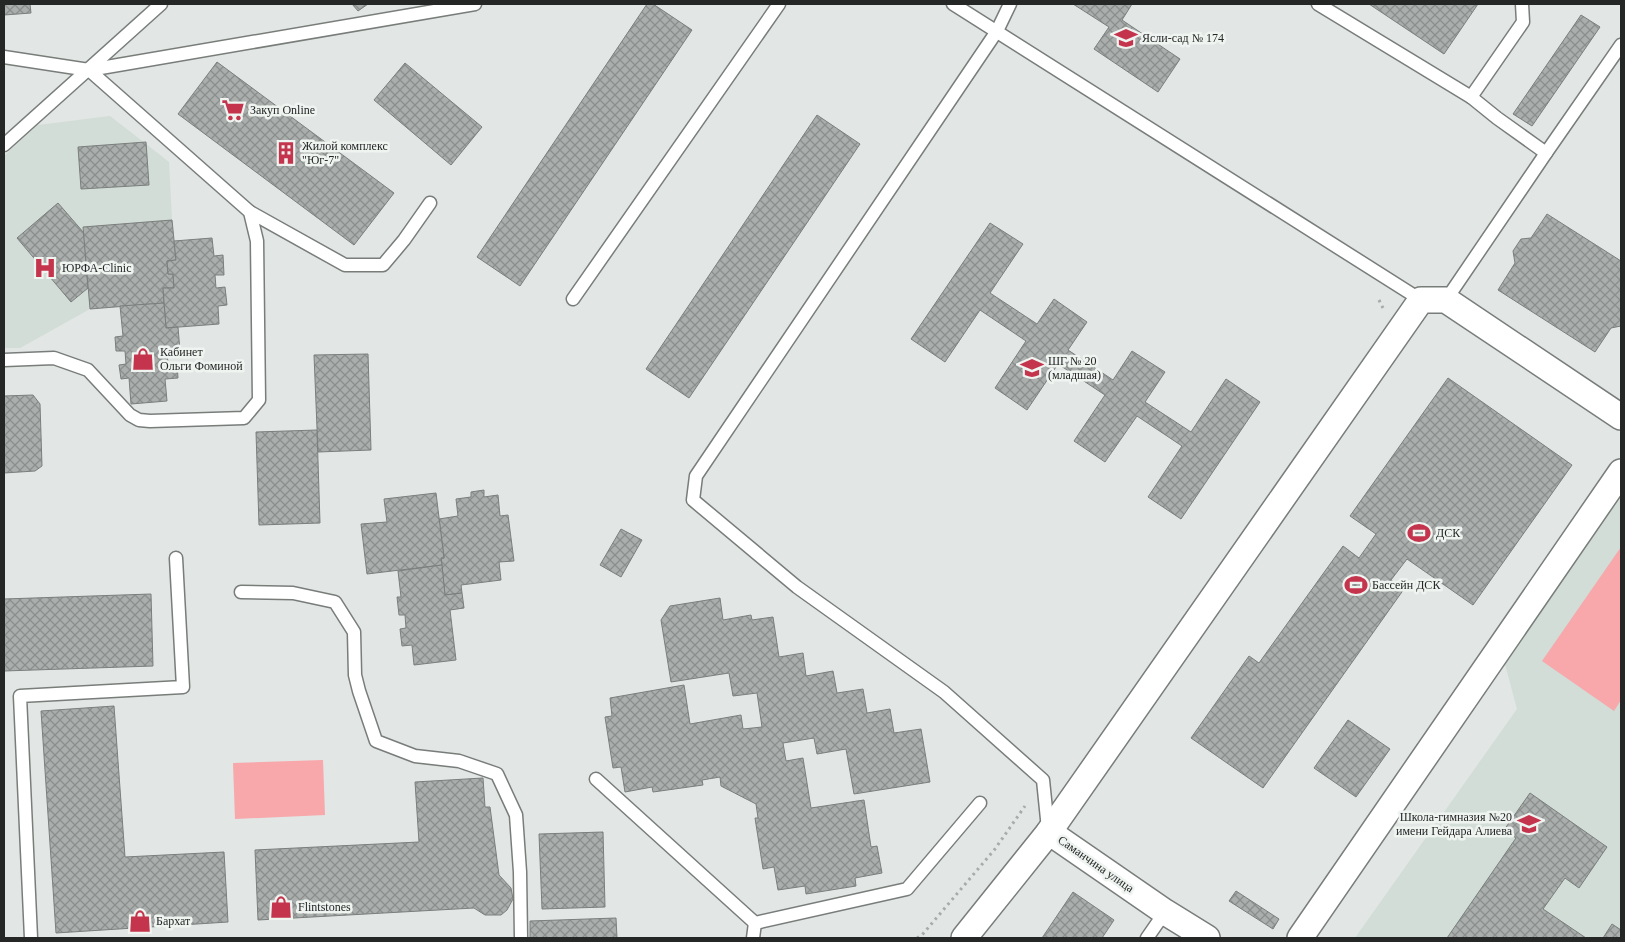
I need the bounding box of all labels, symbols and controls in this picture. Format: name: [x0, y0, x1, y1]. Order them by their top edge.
school or university icon: Ясли-сад № 174: [1113, 25, 1139, 51]
place label: Ясли-сад № 174: [1142, 31, 1224, 45]
supermarket icon: Закуп Online: [220, 97, 246, 123]
place label: Закуп Online: [250, 103, 315, 117]
place label: Жилой комплекс "Юг-7": [302, 139, 388, 167]
building icon: Жилой комплекс "Юг-7": [273, 140, 299, 166]
hospital icon: ЮРФА-Clinic: [32, 255, 58, 281]
place label: ЮРФА-Clinic: [62, 261, 132, 275]
place label: Кабинет Ольги Фоминой: [160, 345, 243, 373]
shop icon: Кабинет Ольги Фоминой: [130, 346, 156, 372]
place label: ШГ № 20 (младшая): [1048, 354, 1101, 382]
school or university icon: ШГ № 20 (младшая): [1019, 355, 1045, 381]
sports icon: ДСК: [1406, 520, 1432, 546]
place label: ДСК: [1436, 526, 1461, 540]
sports icon: Бассейн ДСК: [1343, 572, 1369, 598]
place label: Бассейн ДСК: [1372, 578, 1441, 592]
place label: Школа-гимназия №20 имени Гейдара Алиева: [1396, 810, 1513, 838]
school or university icon: Школа-гимназия №20 имени Гейдара Алиева: [1516, 811, 1542, 837]
street label: Саманчина улица: [1055, 833, 1137, 896]
shop icon: Flintstones: [268, 894, 294, 920]
place label: Flintstones: [298, 900, 351, 914]
shop icon: Бархат: [127, 908, 153, 934]
place label: Бархат: [156, 914, 191, 928]

